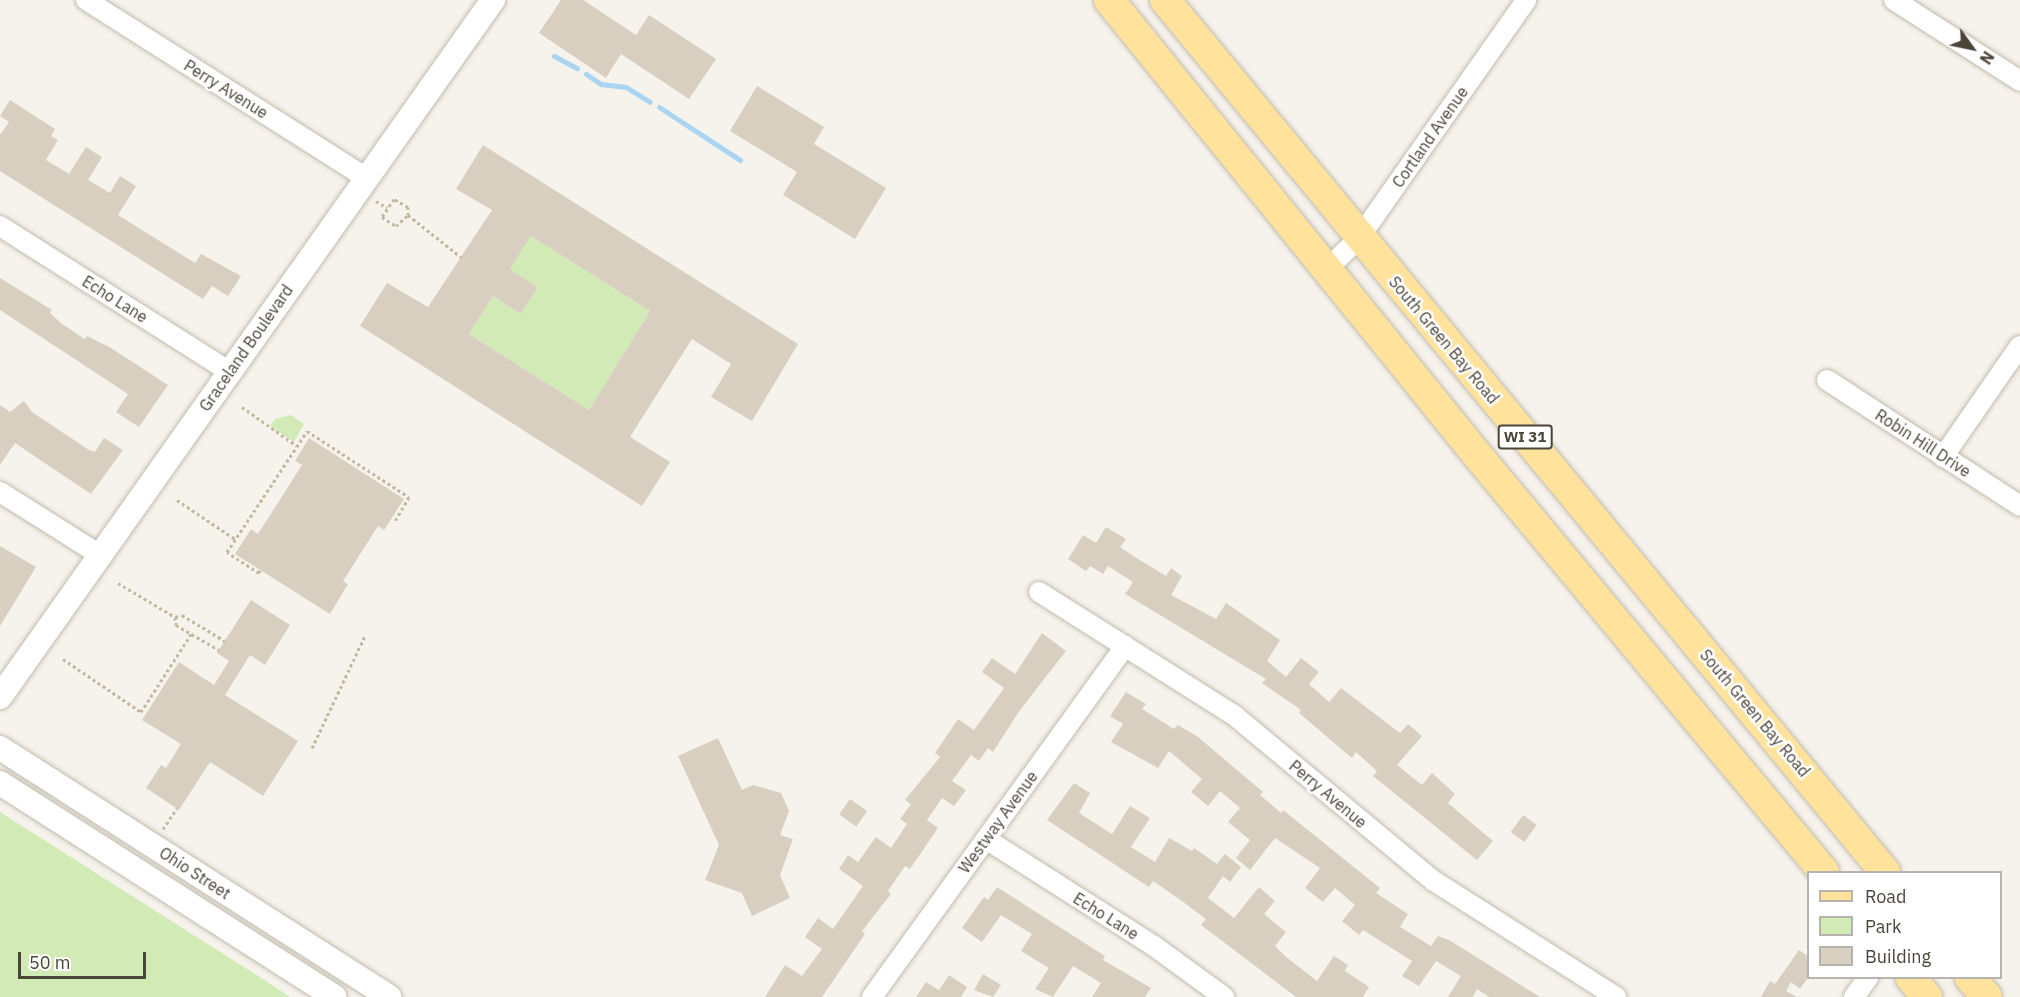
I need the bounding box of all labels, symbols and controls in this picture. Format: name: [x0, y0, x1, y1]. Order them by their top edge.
north arrow: [1942, 18, 2002, 78]
text: N: [1976, 47, 1999, 68]
street label: Perry Avenue: [181, 56, 271, 122]
street label: Cortland Avenue: [1388, 83, 1472, 191]
street label: Echo Lane: [79, 271, 151, 327]
street label: South Green Bay Road: [1385, 272, 1503, 408]
street label: Graceland Boulevard: [195, 281, 297, 415]
street label: Robin Hill Drive: [1872, 405, 1974, 481]
road number: WI 31: [1496, 425, 1553, 449]
street label: South Green Bay Road: [1696, 645, 1814, 781]
street label: Perry Avenue: [1285, 756, 1371, 832]
street label: Westway Avenue: [954, 767, 1042, 877]
street label: Ohio Street: [156, 843, 234, 903]
legend: [1807, 871, 2002, 979]
text: Road: [1865, 885, 1906, 908]
street label: Echo Lane: [1070, 888, 1142, 944]
text: Park: [1865, 915, 1901, 938]
scale bar: [21, 940, 148, 978]
text: Building: [1865, 945, 1931, 968]
text: 50 m: [29, 951, 71, 974]

